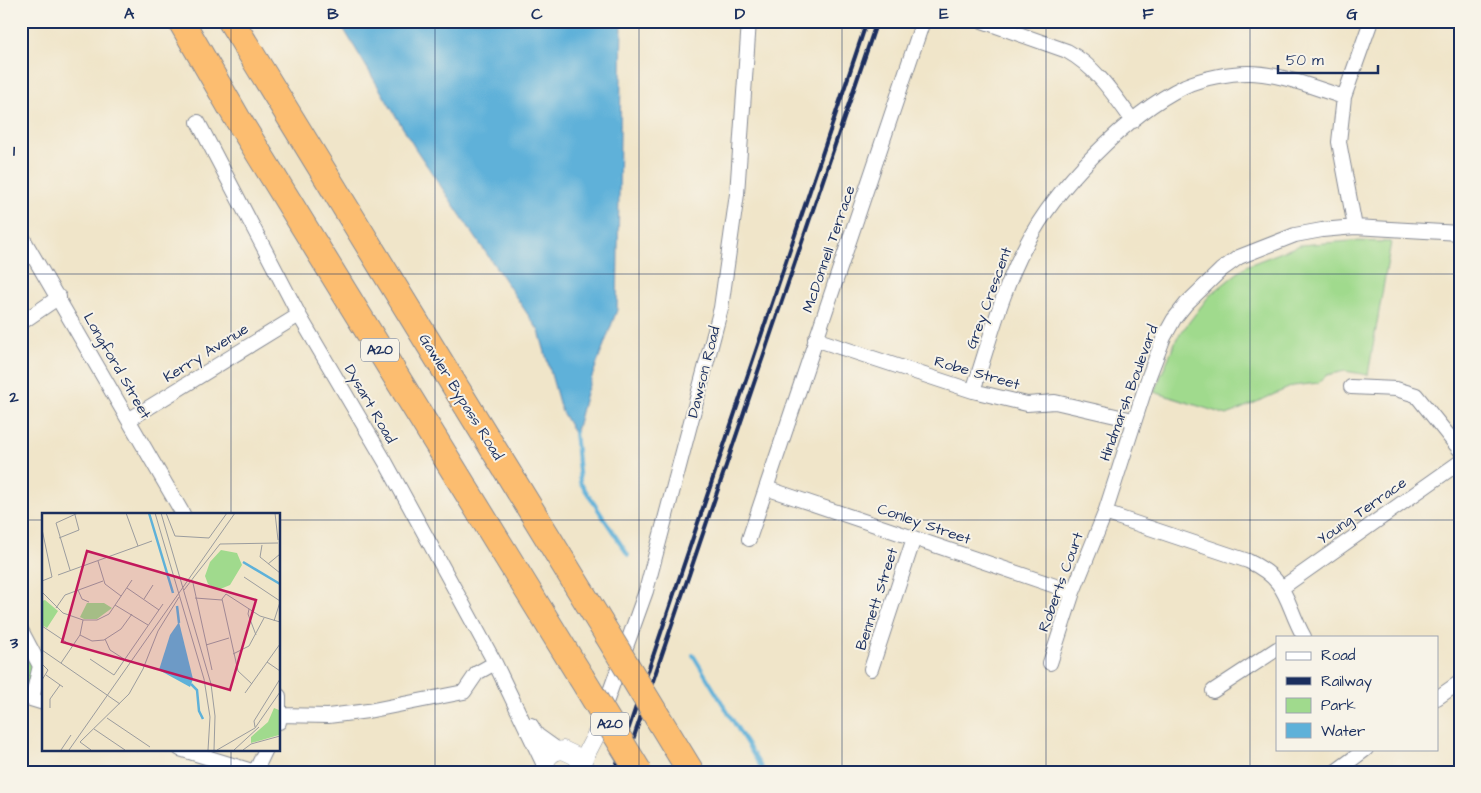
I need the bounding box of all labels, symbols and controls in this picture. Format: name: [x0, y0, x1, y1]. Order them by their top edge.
text: A: [124, 3, 135, 25]
text: B: [327, 3, 339, 25]
text: C: [531, 3, 543, 25]
text: D: [735, 3, 746, 25]
text: E: [939, 3, 949, 25]
text: F: [1142, 3, 1154, 25]
text: G: [1346, 3, 1358, 25]
scale bar: [1278, 42, 1378, 74]
text: 50 m: [1286, 50, 1324, 71]
text: 1: [13, 140, 16, 162]
street label: McDonnell Terrace: [797, 183, 861, 315]
street label: Grey Crescent: [961, 244, 1018, 352]
street label: Longford Street: [77, 309, 156, 424]
street label: Kerry Avenue: [159, 318, 253, 388]
street label: Hindmarsh Boulevard: [1095, 322, 1164, 464]
street label: Dawson Road: [683, 324, 726, 420]
street label: Gawler Bypass Road: [413, 330, 509, 465]
road number: A20: [361, 338, 399, 362]
street label: Robe Street: [932, 351, 1022, 395]
street label: Dysart Road: [338, 361, 401, 448]
text: 2: [8, 386, 19, 408]
street label: Young Terrace: [1313, 472, 1411, 550]
street label: Conley Street: [874, 498, 974, 551]
inset map: [42, 513, 280, 750]
street label: Roberts Court: [1033, 529, 1089, 635]
street label: Bennett Street: [851, 545, 903, 653]
text: 3: [9, 632, 19, 654]
legend: [1276, 636, 1438, 750]
text: Road: [1321, 645, 1356, 666]
text: Railway: [1321, 671, 1372, 693]
text: Park: [1321, 695, 1356, 716]
road number: A20: [591, 712, 629, 736]
text: Water: [1321, 721, 1365, 742]

